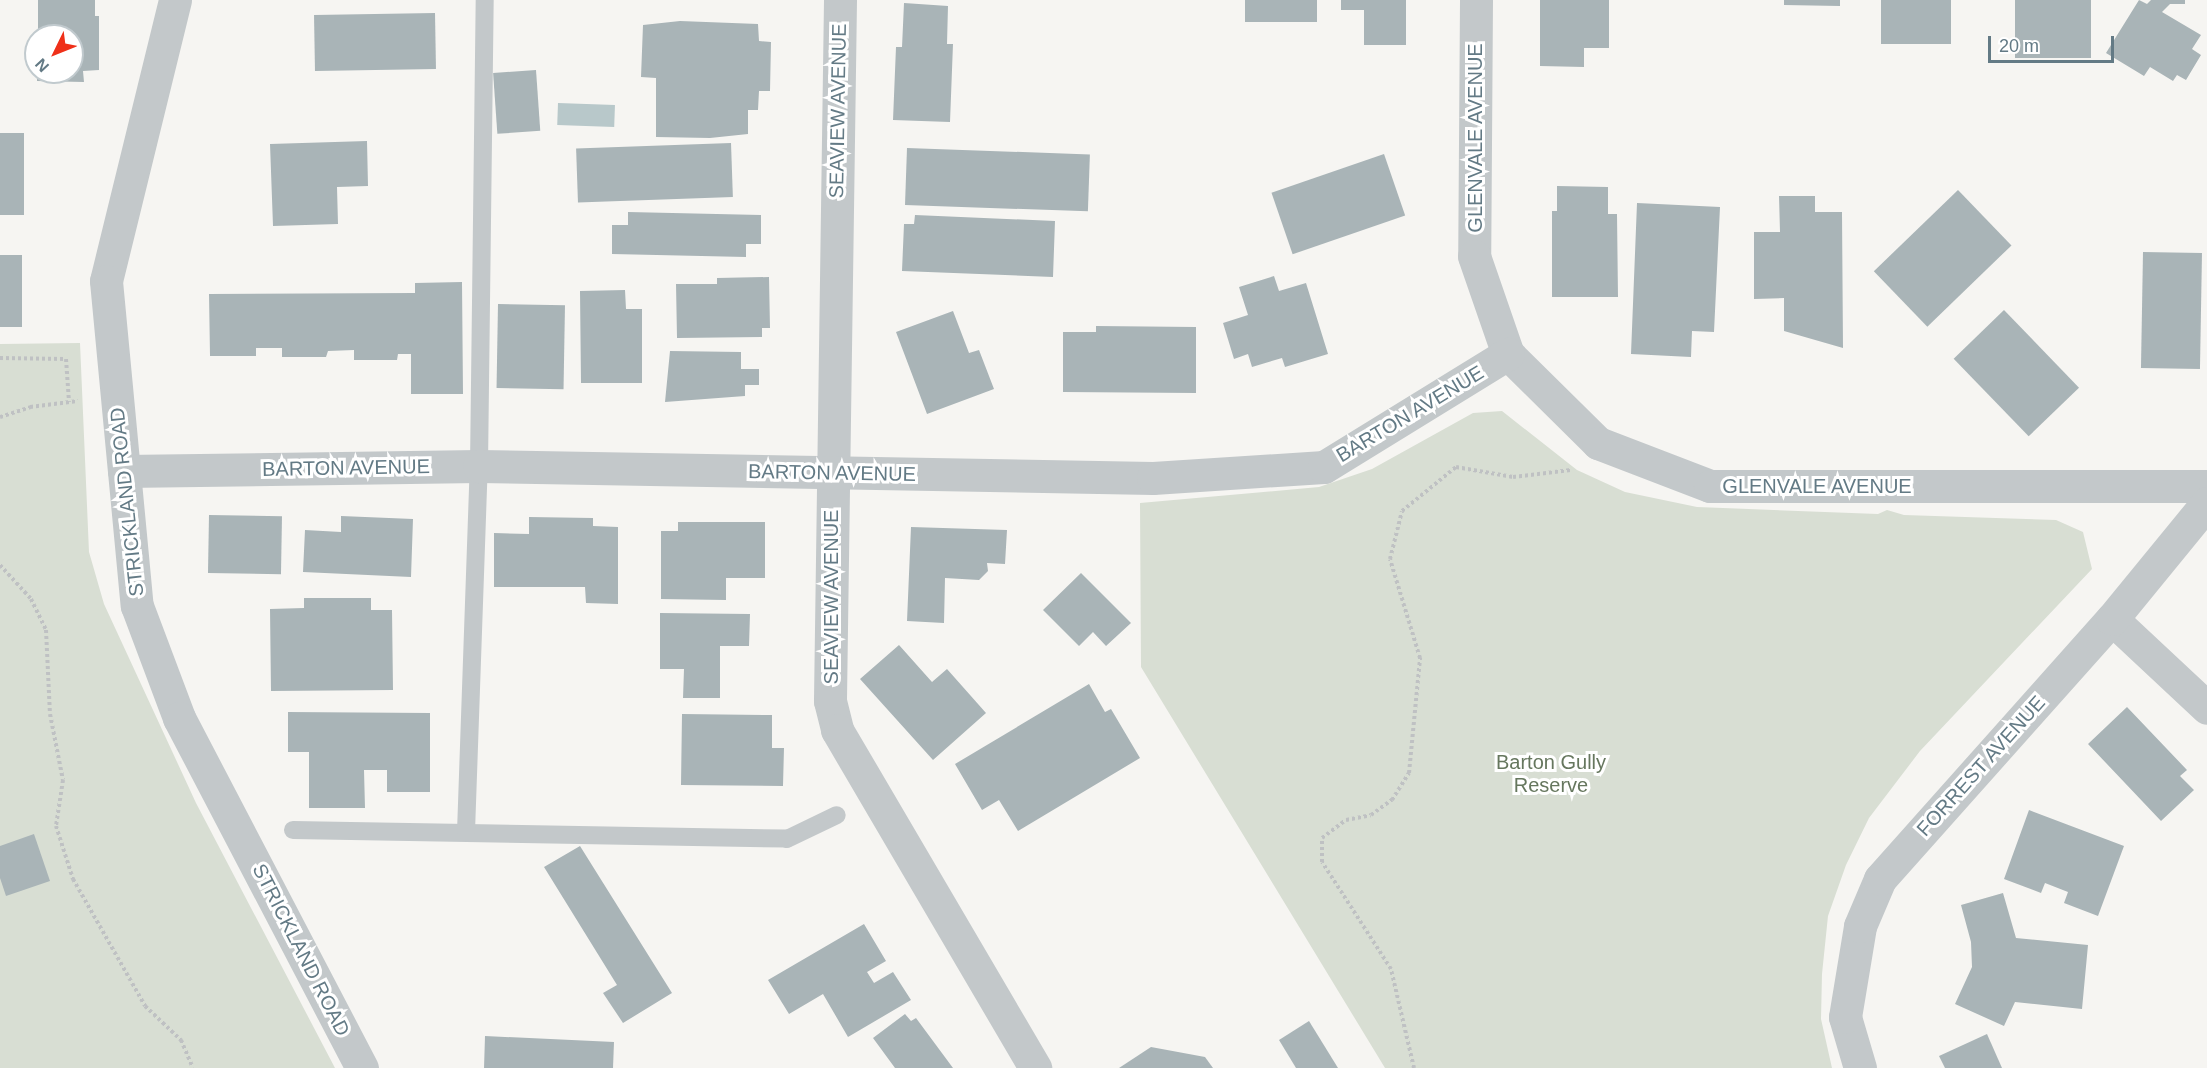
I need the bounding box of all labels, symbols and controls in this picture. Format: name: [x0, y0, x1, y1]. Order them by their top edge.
street label: SEAVIEW AVENUE: [824, 23, 852, 199]
north arrow: [24, 24, 84, 84]
scale bar: [1991, 24, 2117, 62]
text: 20 m: [1999, 36, 2039, 56]
street label: GLENVALE AVENUE: [1463, 43, 1487, 233]
text: N: [32, 55, 52, 75]
street label: BARTON AVENUE: [1331, 360, 1489, 468]
street label: STRICKLAND ROAD: [105, 406, 149, 598]
street label: BARTON AVENUE: [261, 455, 431, 481]
street label: BARTON AVENUE: [747, 460, 917, 486]
street label: GLENVALE AVENUE: [1722, 474, 1912, 498]
street label: SEAVIEW AVENUE: [819, 509, 843, 685]
street label: FORREST AVENUE: [1911, 690, 2051, 842]
park label: Barton Gully Reserve: [1496, 751, 1606, 798]
street label: STRICKLAND ROAD: [247, 860, 355, 1040]

